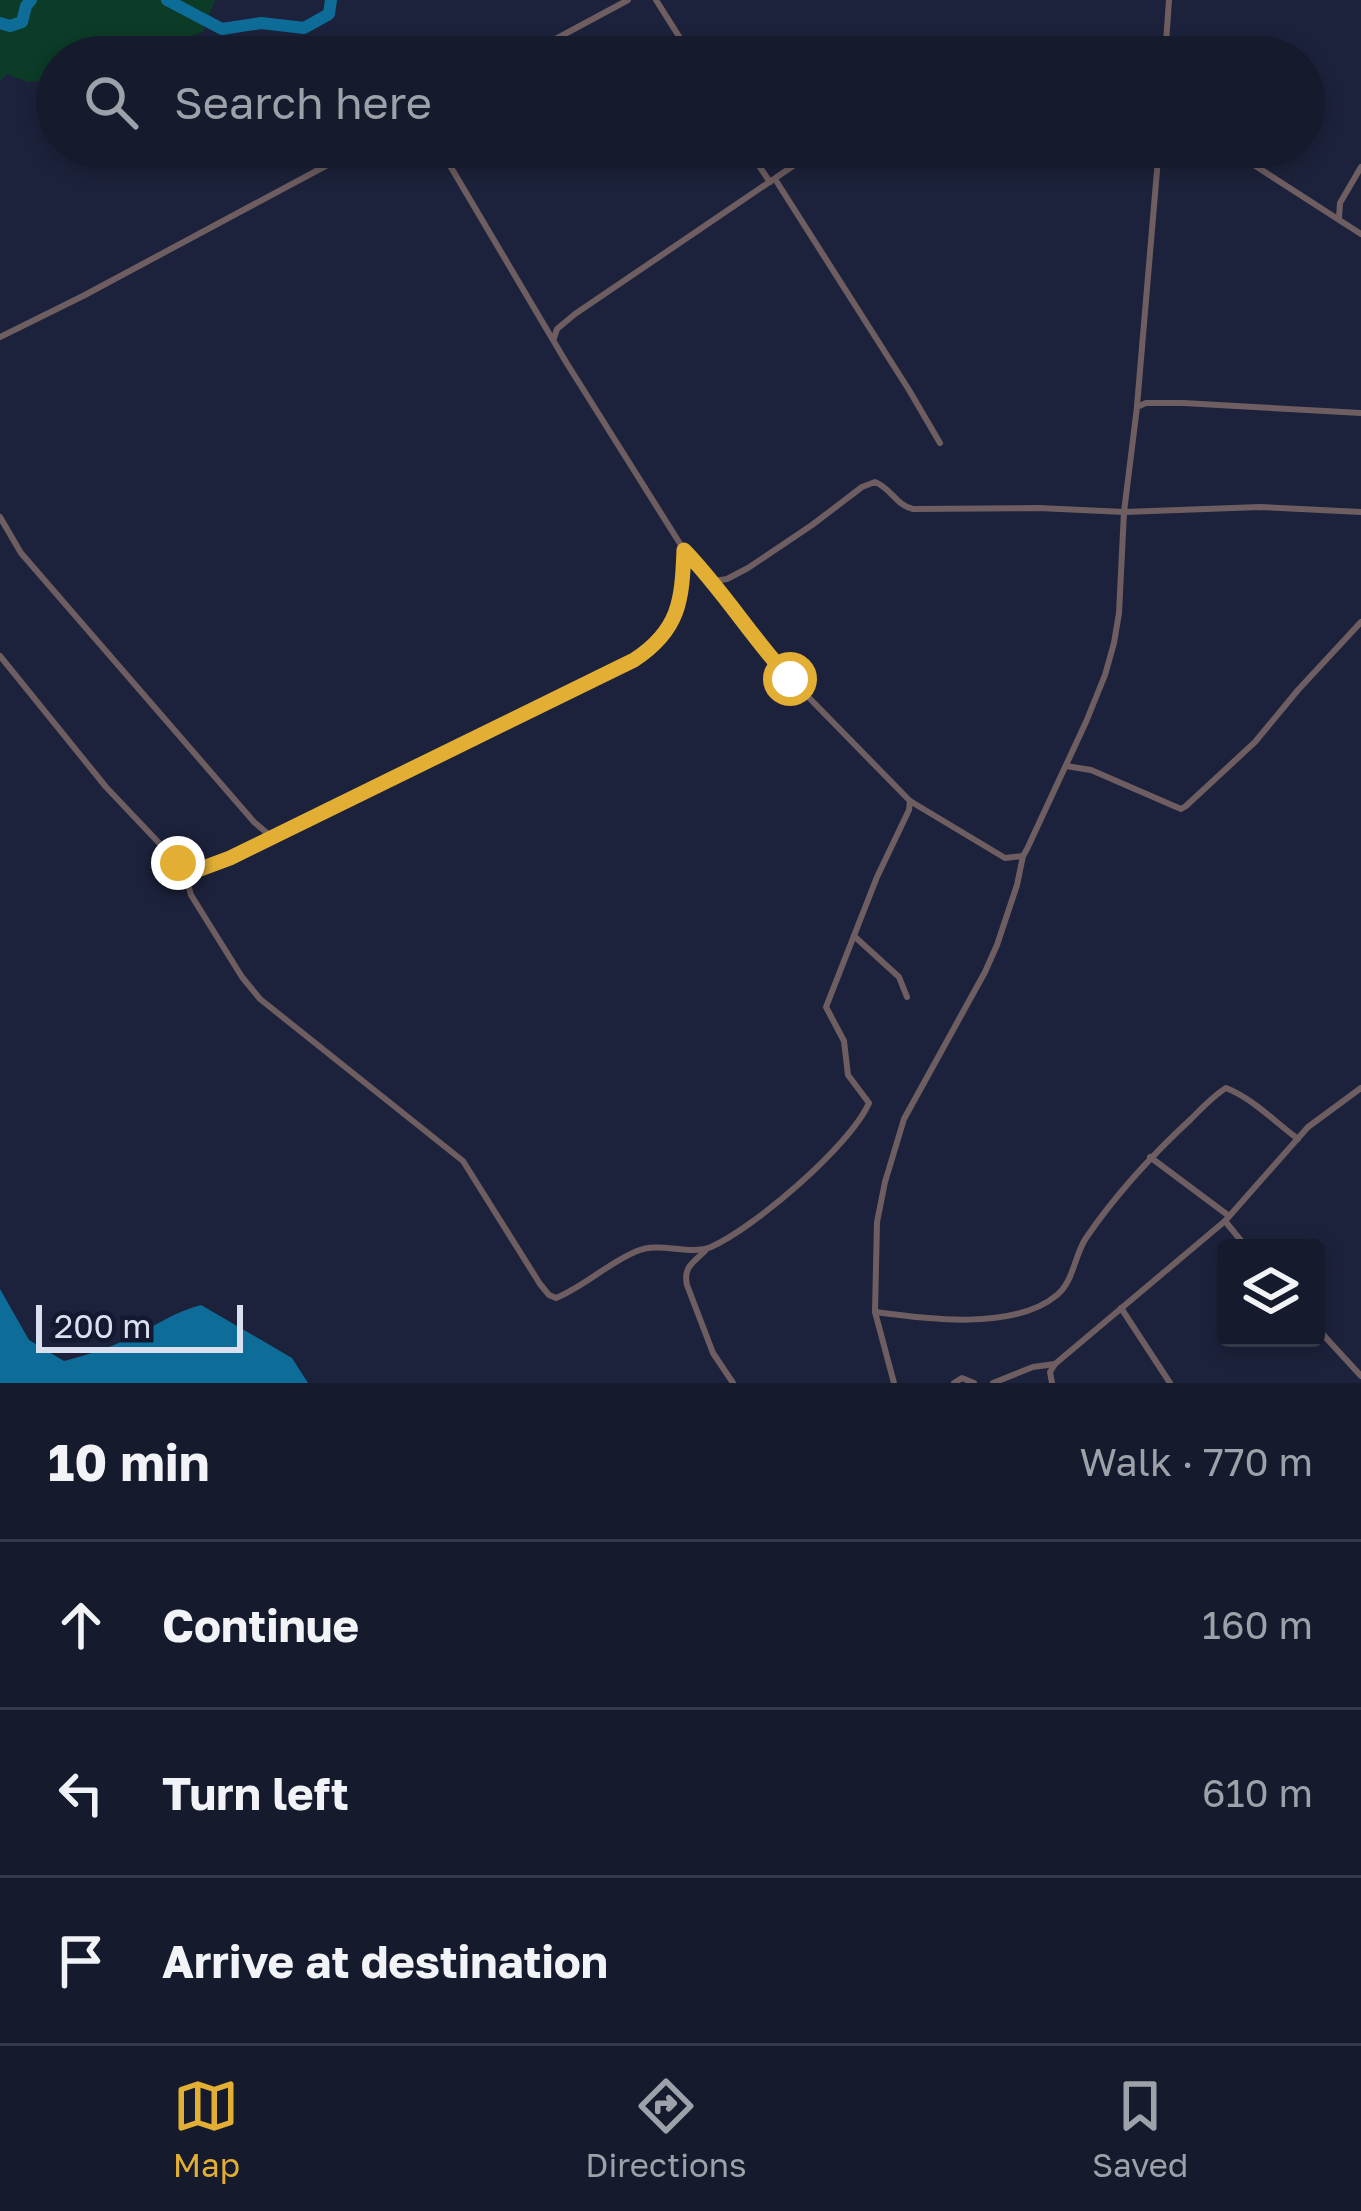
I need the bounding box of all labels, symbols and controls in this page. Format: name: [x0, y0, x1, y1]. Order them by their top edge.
search box: [36, 36, 1325, 168]
icon: search: [78, 69, 144, 135]
text: Search here: [174, 75, 432, 129]
route start: [763, 652, 817, 706]
route end: [151, 836, 205, 890]
map controls: [1217, 1239, 1325, 1347]
button: layers: [1217, 1239, 1325, 1347]
scale bar: [36, 1299, 243, 1352]
text: 200 m: [54, 1306, 152, 1345]
text: 10 min: [48, 1431, 210, 1492]
text: Walk · 770 m: [1080, 1438, 1313, 1485]
icon: ahead: [48, 1592, 114, 1658]
text: Continue: [162, 1598, 359, 1652]
text: 160 m: [1202, 1601, 1313, 1648]
icon: left: [48, 1760, 114, 1826]
text: Turn left: [162, 1766, 349, 1820]
text: 610 m: [1202, 1769, 1313, 1816]
icon: arrive: [48, 1928, 114, 1994]
text: Arrive at destination: [162, 1934, 608, 1988]
tab: Map: [173, 2073, 240, 2184]
tab: Directions: [585, 2073, 747, 2184]
tab: Saved: [1092, 2073, 1188, 2184]

